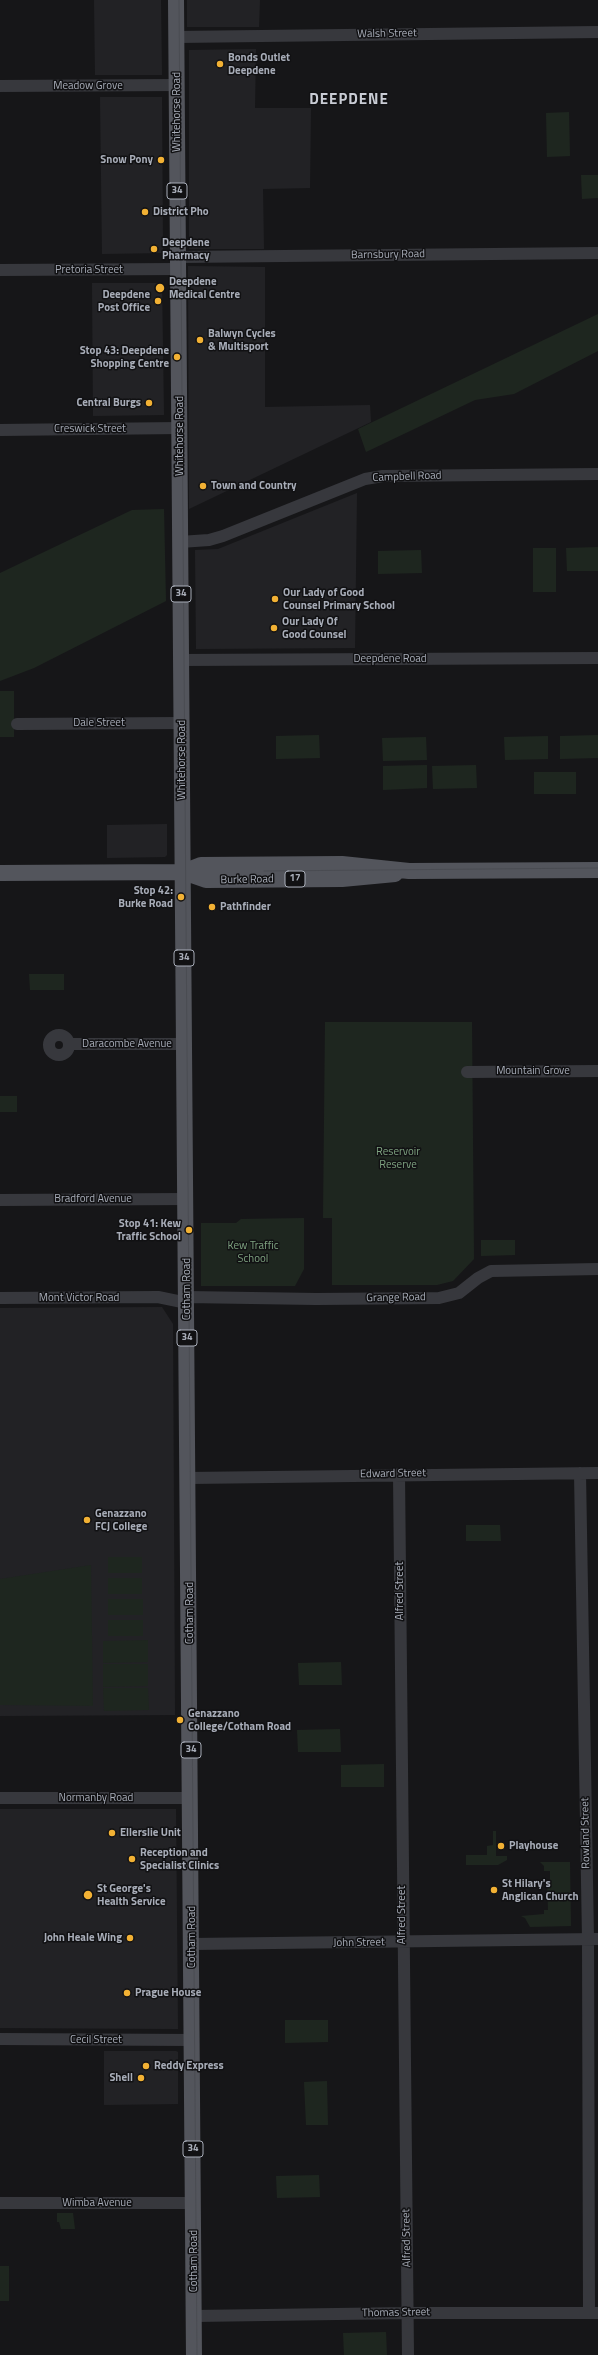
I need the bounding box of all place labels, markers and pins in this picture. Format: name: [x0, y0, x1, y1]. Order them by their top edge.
place label: Bonds Outlet Deepdene: [228, 51, 290, 77]
marker: Bonds Outlet Deepdene: [215, 59, 225, 69]
place label: Snow Pony: [100, 153, 153, 167]
marker: Snow Pony: [156, 155, 166, 165]
place label: District Pho: [153, 205, 209, 219]
marker: District Pho: [140, 207, 150, 217]
place label: Deepdene Pharmacy: [162, 236, 210, 262]
marker: Deepdene Pharmacy: [149, 244, 159, 254]
place label: Deepdene Medical Centre: [169, 275, 240, 301]
marker: Deepdene Medical Centre: [154, 282, 166, 294]
place label: Deepdene Post Office: [98, 288, 150, 314]
marker: Deepdene Post Office: [153, 296, 163, 306]
place label: Balwyn Cycles & Multisport: [208, 327, 276, 353]
marker: Balwyn Cycles & Multisport: [195, 335, 205, 345]
place label: Stop 43: Deepdene Shopping Centre: [80, 344, 169, 370]
marker: Stop 43: Deepdene Shopping Centre: [172, 352, 182, 362]
place label: Central Burgs: [76, 396, 141, 410]
marker: Central Burgs: [144, 398, 154, 408]
place label: Town and Country: [211, 479, 297, 493]
marker: Town and Country: [198, 481, 208, 491]
place label: Our Lady of Good Counsel Primary School: [283, 586, 395, 612]
marker: Our Lady of Good Counsel Primary School: [270, 594, 280, 604]
place label: Our Lady Of Good Counsel: [282, 615, 347, 641]
marker: Our Lady Of Good Counsel: [269, 623, 279, 633]
place label: Stop 42: Burke Road: [118, 884, 173, 910]
marker: Stop 42: Burke Road: [176, 892, 186, 902]
place label: Pathfinder: [220, 900, 271, 914]
marker: Pathfinder: [207, 902, 217, 912]
place label: Stop 41: Kew Traffic School: [116, 1217, 181, 1243]
marker: Stop 41: Kew Traffic School: [184, 1225, 194, 1235]
place label: Genazzano FCJ College: [95, 1507, 147, 1533]
marker: Genazzano FCJ College: [82, 1515, 92, 1525]
place label: Genazzano College/Cotham Road: [188, 1707, 291, 1733]
marker: Genazzano College/Cotham Road: [175, 1715, 185, 1725]
place label: Ellerslie Unit: [120, 1826, 181, 1840]
marker: Ellerslie Unit: [107, 1828, 117, 1838]
place label: Playhouse: [509, 1839, 558, 1853]
marker: Playhouse: [496, 1841, 506, 1851]
place label: Reception and Specialist Clinics: [140, 1846, 219, 1872]
marker: Reception and Specialist Clinics: [127, 1854, 137, 1864]
place label: St Hilary's Anglican Church: [502, 1877, 579, 1903]
place label: St George's Health Service: [97, 1882, 166, 1908]
marker: St Hilary's Anglican Church: [489, 1885, 499, 1895]
marker: St George's Health Service: [82, 1889, 94, 1901]
place label: John Heale Wing: [44, 1931, 122, 1945]
marker: John Heale Wing: [125, 1933, 135, 1943]
place label: Prague House: [135, 1986, 201, 2000]
marker: Prague House: [122, 1988, 132, 1998]
place label: Reddy Express: [154, 2059, 224, 2073]
marker: Reddy Express: [141, 2061, 151, 2071]
place label: Shell: [109, 2071, 133, 2085]
marker: Shell: [136, 2073, 146, 2083]

